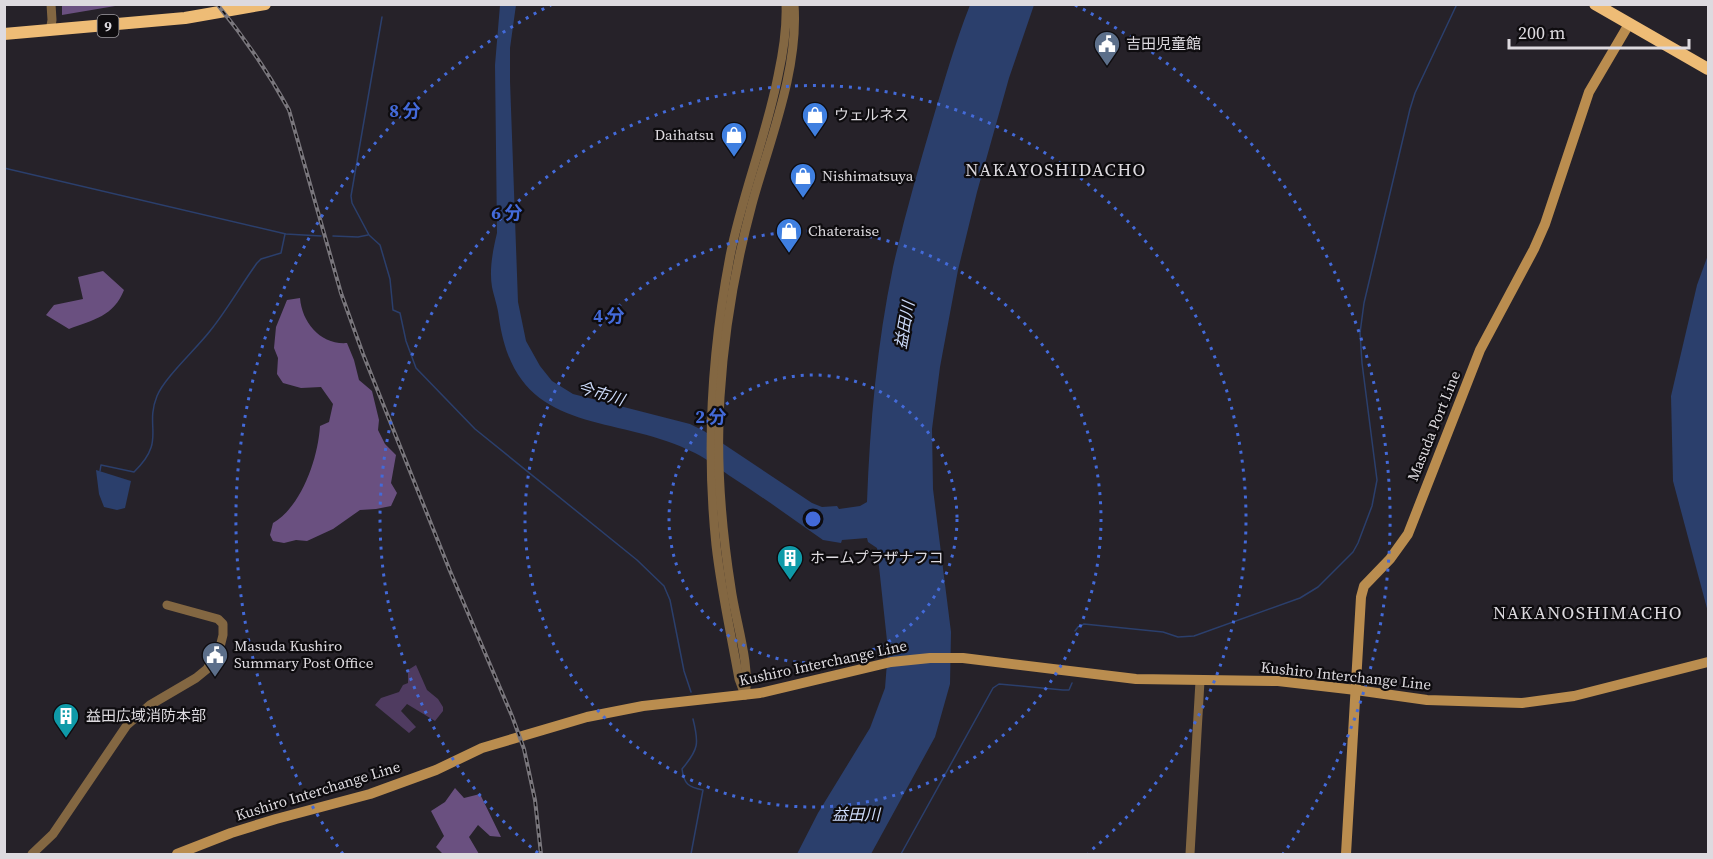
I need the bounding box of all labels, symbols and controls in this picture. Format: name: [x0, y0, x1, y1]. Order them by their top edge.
scale bar: [1509, 12, 1689, 50]
road number: 9: [98, 15, 118, 37]
text: 200 m: [1518, 20, 1565, 45]
public building icon: 吉田児童館: [1092, 29, 1122, 67]
place label: 吉田児童館: [1126, 33, 1201, 54]
text: 8 分: [389, 98, 421, 123]
shop icon: ウェルネス: [800, 100, 830, 138]
place label: ウェルネス: [834, 104, 909, 125]
shop icon: Daihatsu: [719, 120, 749, 158]
place label: Daihatsu: [654, 124, 714, 145]
district label: NAKAYOSHIDACHO: [965, 157, 1147, 182]
shop icon: Nishimatsuya: [788, 161, 818, 199]
place label: Nishimatsuya: [822, 165, 914, 186]
text: 6 分: [491, 200, 523, 225]
shop icon: Chateraise: [774, 216, 804, 254]
place label: Chateraise: [808, 220, 879, 241]
water label: 益田川: [889, 297, 919, 351]
text: 4 分: [593, 303, 625, 328]
street label: Masuda Port Line: [1402, 367, 1465, 484]
water label: 今市川: [575, 375, 629, 411]
text: 2 分: [695, 404, 727, 429]
centre of rings: [803, 509, 823, 529]
building icon: ホームプラザナフコ: [775, 543, 805, 581]
place label: ホームプラザナフコ: [810, 547, 944, 568]
district label: NAKANOSHIMACHO: [1493, 600, 1683, 625]
street label: Kushiro Interchange Line: [737, 634, 909, 691]
place label: Masuda Kushiro Summary Post Office: [234, 635, 374, 673]
public building icon: Masuda Kushiro Summary Post Office: [200, 640, 230, 678]
street label: Kushiro Interchange Line: [1260, 656, 1433, 695]
building icon: 益田広域消防本部: [51, 701, 81, 739]
place label: 益田広域消防本部: [86, 705, 206, 726]
street label: Kushiro Interchange Line: [233, 755, 403, 826]
water label: 益田川: [832, 803, 882, 825]

